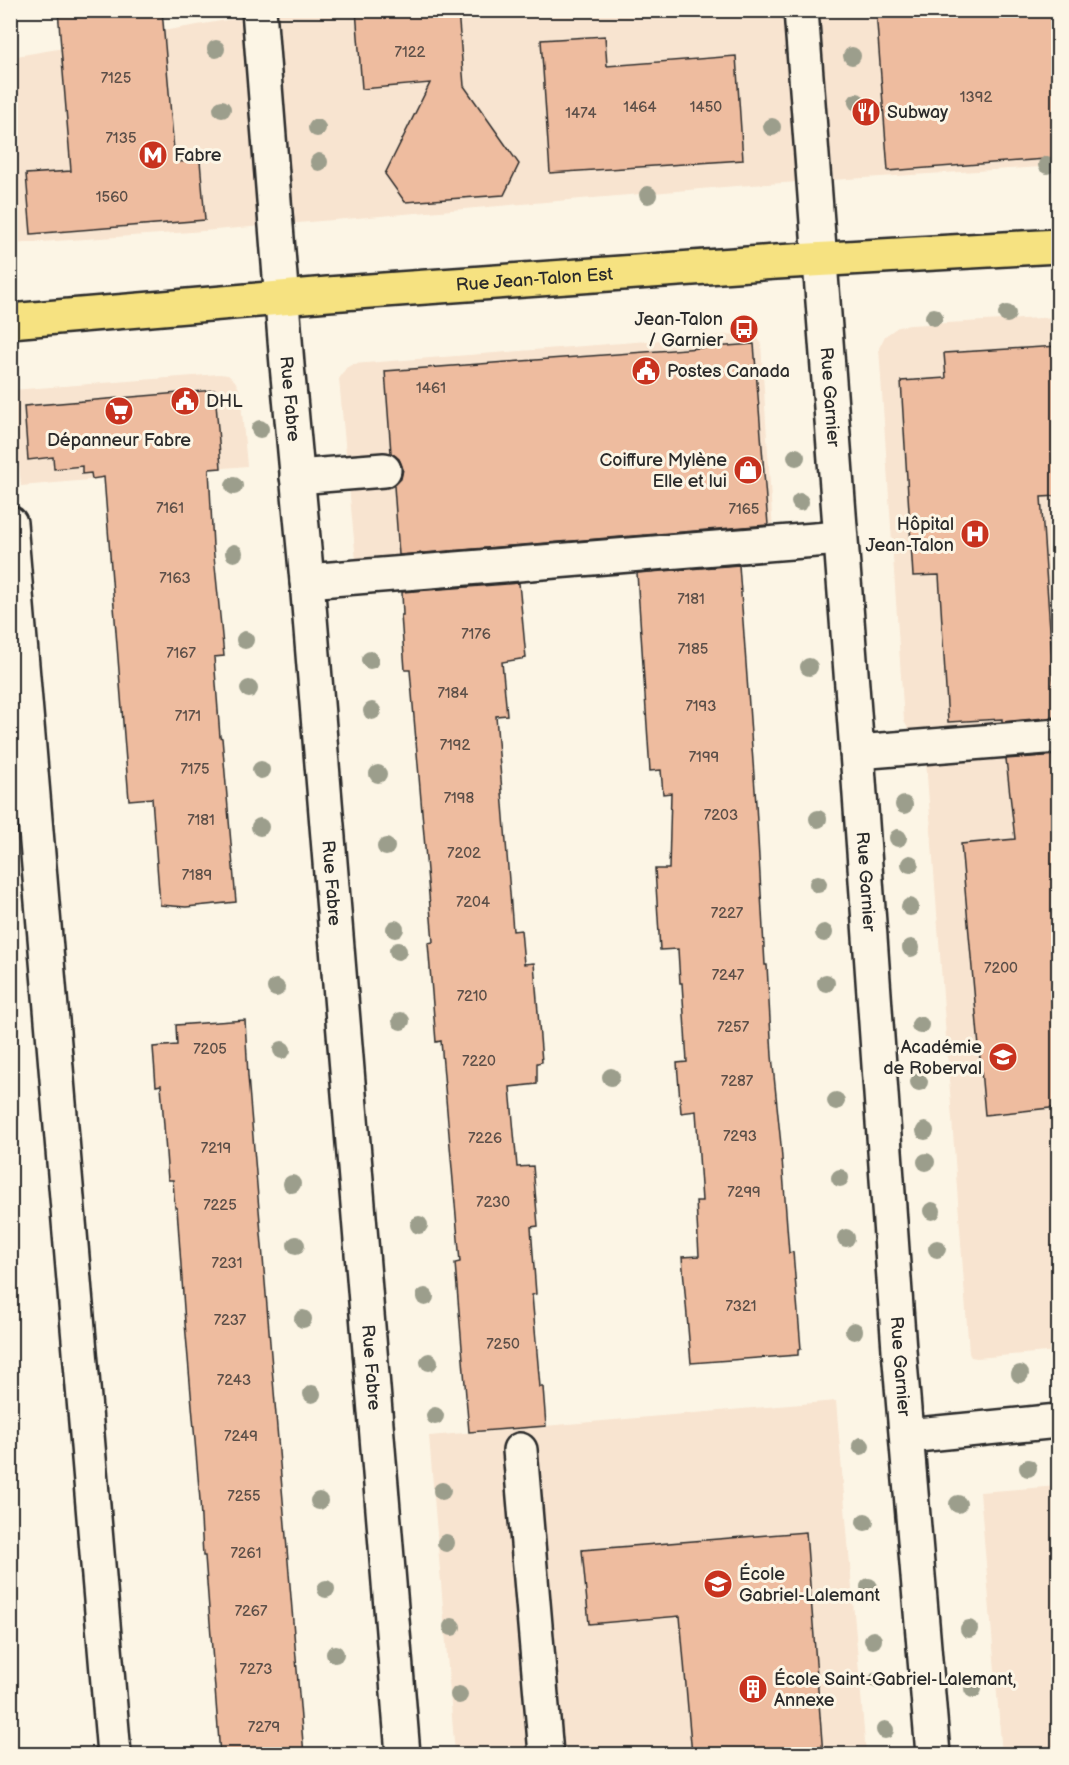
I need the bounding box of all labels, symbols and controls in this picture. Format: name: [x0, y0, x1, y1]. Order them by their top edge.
house number: 7122: [395, 43, 426, 62]
house number: 7125: [101, 69, 131, 88]
house number: 1392: [960, 88, 992, 107]
restaurant icon: Subway: [850, 96, 882, 128]
house number: 1464: [623, 98, 657, 117]
house number: 1450: [690, 98, 722, 117]
place label: Subway: [887, 102, 949, 123]
house number: 1474: [565, 104, 597, 123]
house number: 7135: [106, 129, 137, 148]
metro station icon: Fabre: [137, 139, 169, 171]
place label: Fabre: [174, 145, 222, 166]
house number: 1560: [96, 188, 128, 207]
street label: Rue Jean-Talon Est: [455, 263, 614, 295]
place label: Jean-Talon / Garnier: [634, 309, 724, 351]
bus stop icon: Jean-Talon / Garnier: [728, 313, 760, 345]
street label: Rue Garnier: [816, 346, 844, 448]
street label: Rue Fabre: [276, 355, 305, 443]
public building icon: Postes Canada: [630, 355, 662, 387]
place label: Postes Canada: [667, 361, 790, 382]
house number: 1461: [416, 379, 446, 398]
public building icon: DHL: [169, 385, 201, 417]
place label: DHL: [206, 391, 243, 412]
supermarket icon: Dépanneur Fabre: [103, 395, 135, 427]
place label: Dépanneur Fabre: [47, 430, 191, 451]
place label: Coiffure Mylène Elle et lui: [599, 450, 727, 492]
shop icon: Coiffure Mylène Elle et lui: [732, 454, 764, 486]
house number: 7161: [156, 499, 184, 518]
house number: 7165: [729, 500, 759, 519]
place label: Hôpital Jean-Talon: [865, 514, 954, 556]
hospital icon: Hôpital Jean-Talon: [959, 518, 991, 550]
house number: 7163: [159, 569, 191, 588]
house number: 7181: [677, 590, 705, 609]
house number: 7176: [461, 625, 491, 644]
house number: 7185: [678, 640, 708, 659]
house number: 7167: [166, 644, 196, 663]
house number: 7184: [437, 684, 469, 703]
house number: 7193: [685, 697, 717, 716]
house number: 7171: [175, 707, 201, 726]
house number: 7192: [440, 736, 470, 755]
house number: 7199: [689, 748, 719, 767]
house number: 7175: [180, 760, 210, 779]
house number: 7198: [444, 789, 475, 808]
house number: 7203: [704, 806, 738, 825]
house number: 7181: [187, 811, 215, 830]
street label: Rue Garnier: [852, 831, 880, 933]
street label: Rue Fabre: [318, 839, 346, 927]
house number: 7202: [447, 844, 481, 863]
house number: 7189: [182, 866, 212, 885]
house number: 7204: [456, 893, 490, 912]
house number: 7227: [711, 904, 744, 923]
house number: 7200: [984, 959, 1018, 978]
house number: 7247: [712, 966, 745, 985]
house number: 7210: [457, 987, 487, 1006]
house number: 7257: [717, 1018, 750, 1037]
place label: Académie de Roberval: [883, 1037, 982, 1079]
house number: 7205: [193, 1040, 227, 1059]
school or university icon: Académie de Roberval: [987, 1041, 1019, 1073]
house number: 7220: [462, 1052, 496, 1071]
house number: 7287: [721, 1072, 754, 1091]
house number: 7293: [723, 1127, 757, 1146]
house number: 7226: [468, 1129, 502, 1148]
house number: 7219: [201, 1139, 231, 1158]
house number: 7299: [727, 1183, 761, 1202]
house number: 7230: [476, 1193, 510, 1212]
house number: 7225: [203, 1196, 237, 1215]
house number: 7231: [212, 1254, 242, 1273]
house number: 7321: [725, 1297, 757, 1316]
house number: 7237: [214, 1311, 247, 1330]
street label: Rue Garnier: [886, 1316, 915, 1418]
street label: Rue Fabre: [357, 1324, 385, 1411]
house number: 7250: [486, 1335, 520, 1354]
house number: 7243: [217, 1371, 251, 1390]
house number: 7249: [224, 1427, 258, 1446]
house number: 7255: [227, 1487, 261, 1506]
house number: 7261: [230, 1544, 262, 1563]
place label: École Gabriel-Lalemant: [739, 1562, 881, 1606]
school or university icon: École Gabriel-Lalemant: [702, 1568, 734, 1600]
house number: 7267: [235, 1602, 268, 1621]
house number: 7273: [240, 1660, 272, 1679]
place label: École Saint-Gabriel-Lalemant, Annexe: [774, 1667, 1016, 1711]
building icon: École Saint-Gabriel-Lalemant, Annexe: [737, 1673, 769, 1705]
house number: 7279: [248, 1718, 280, 1737]

